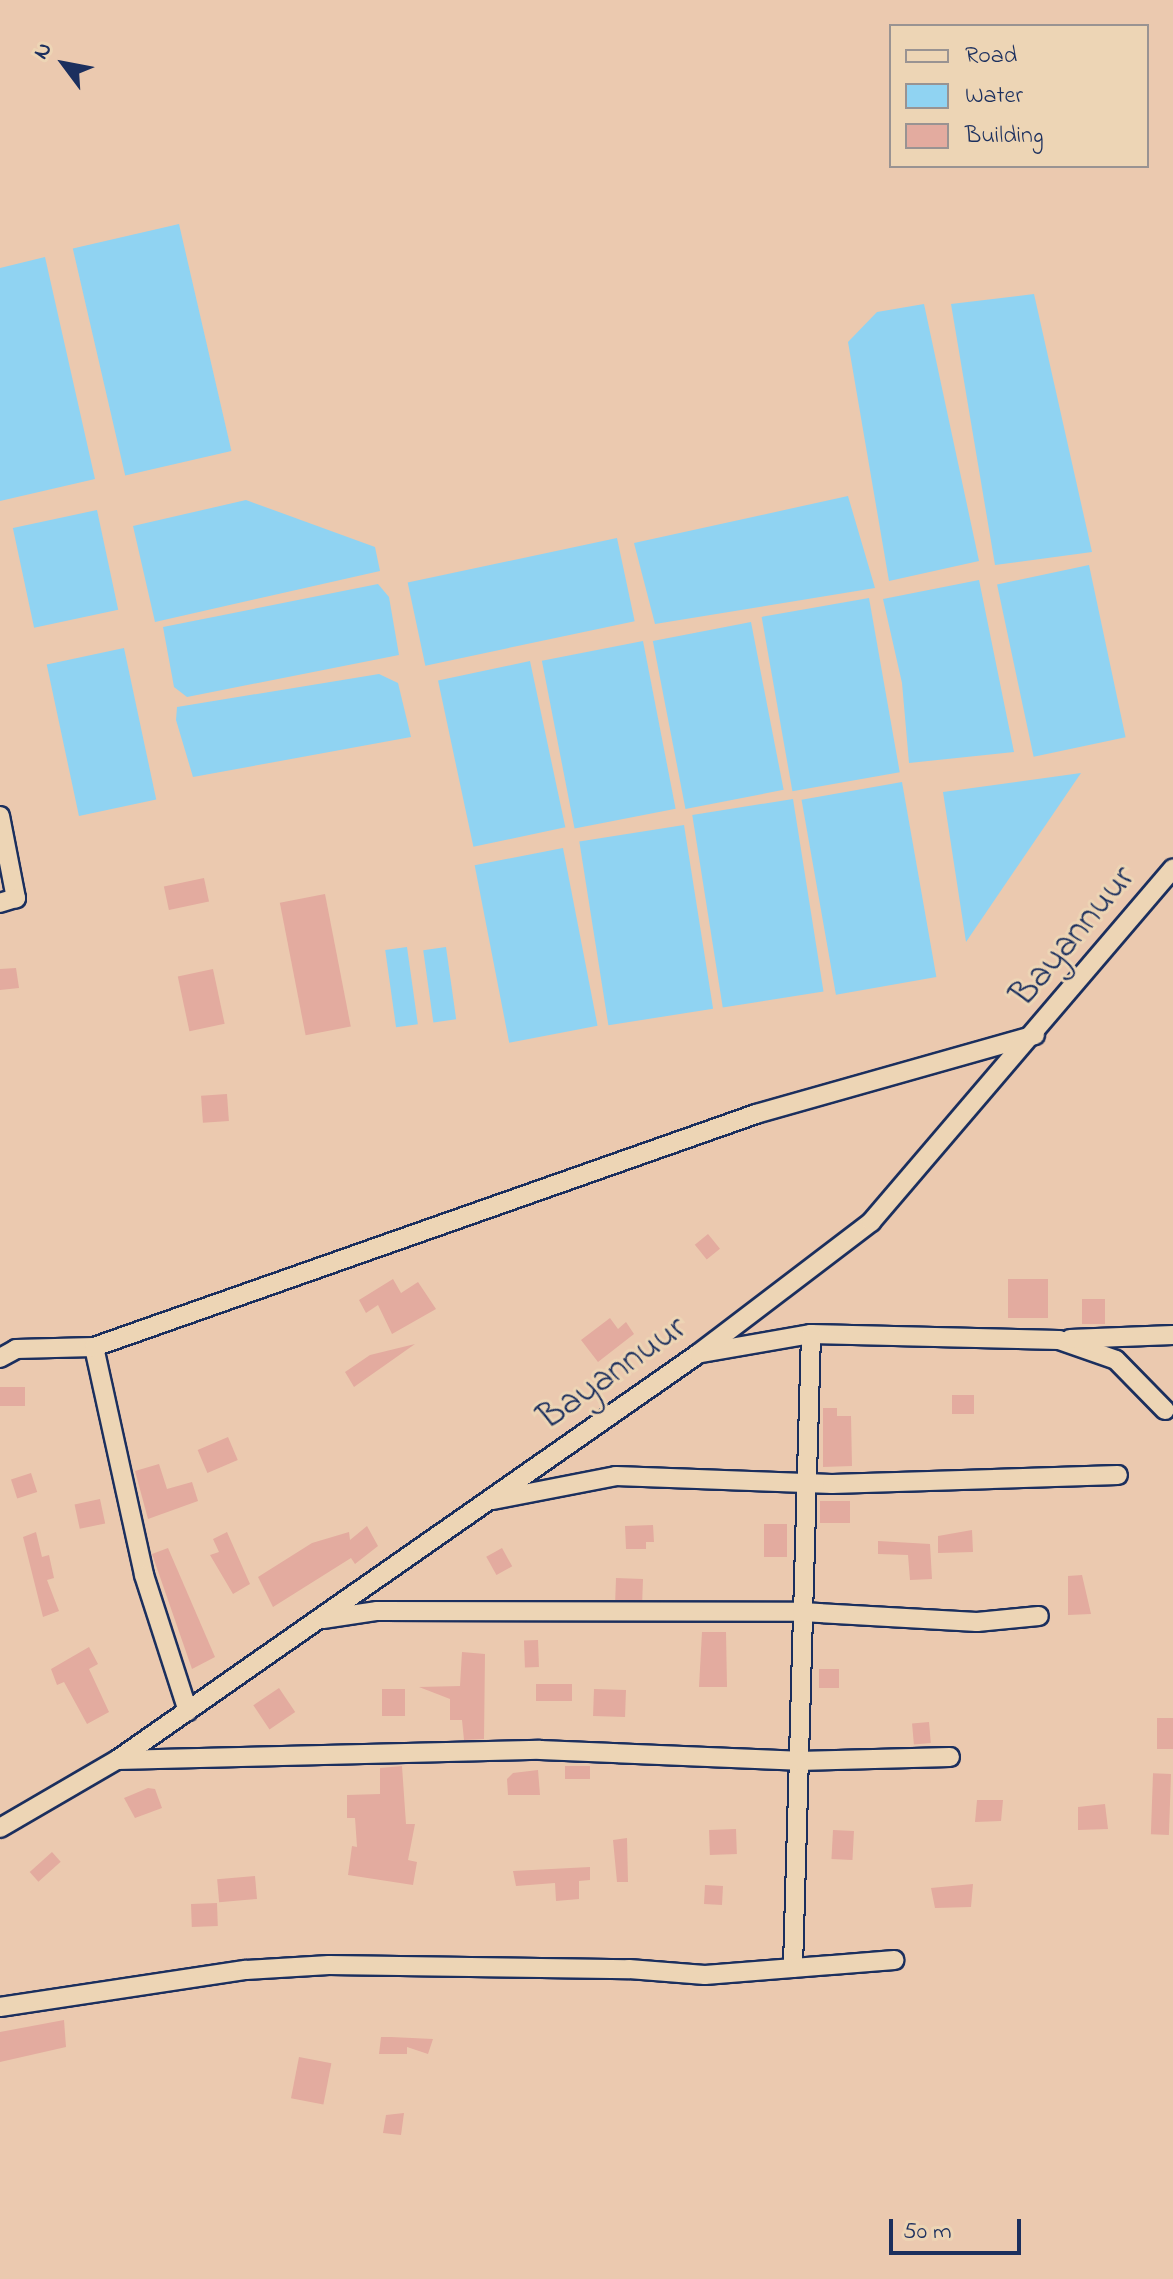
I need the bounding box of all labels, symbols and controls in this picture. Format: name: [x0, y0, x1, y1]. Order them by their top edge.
north arrow: [24, 24, 104, 104]
legend: [889, 24, 1149, 168]
text: N: [26, 37, 61, 66]
text: Road: [965, 39, 1017, 74]
text: Water: [965, 79, 1023, 114]
text: Building: [965, 119, 1044, 154]
street label: Bayannuur: [1003, 858, 1145, 1016]
street label: Bayannuur: [531, 1307, 695, 1441]
scale bar: [893, 2203, 1025, 2253]
text: 50 m: [903, 2215, 952, 2250]

